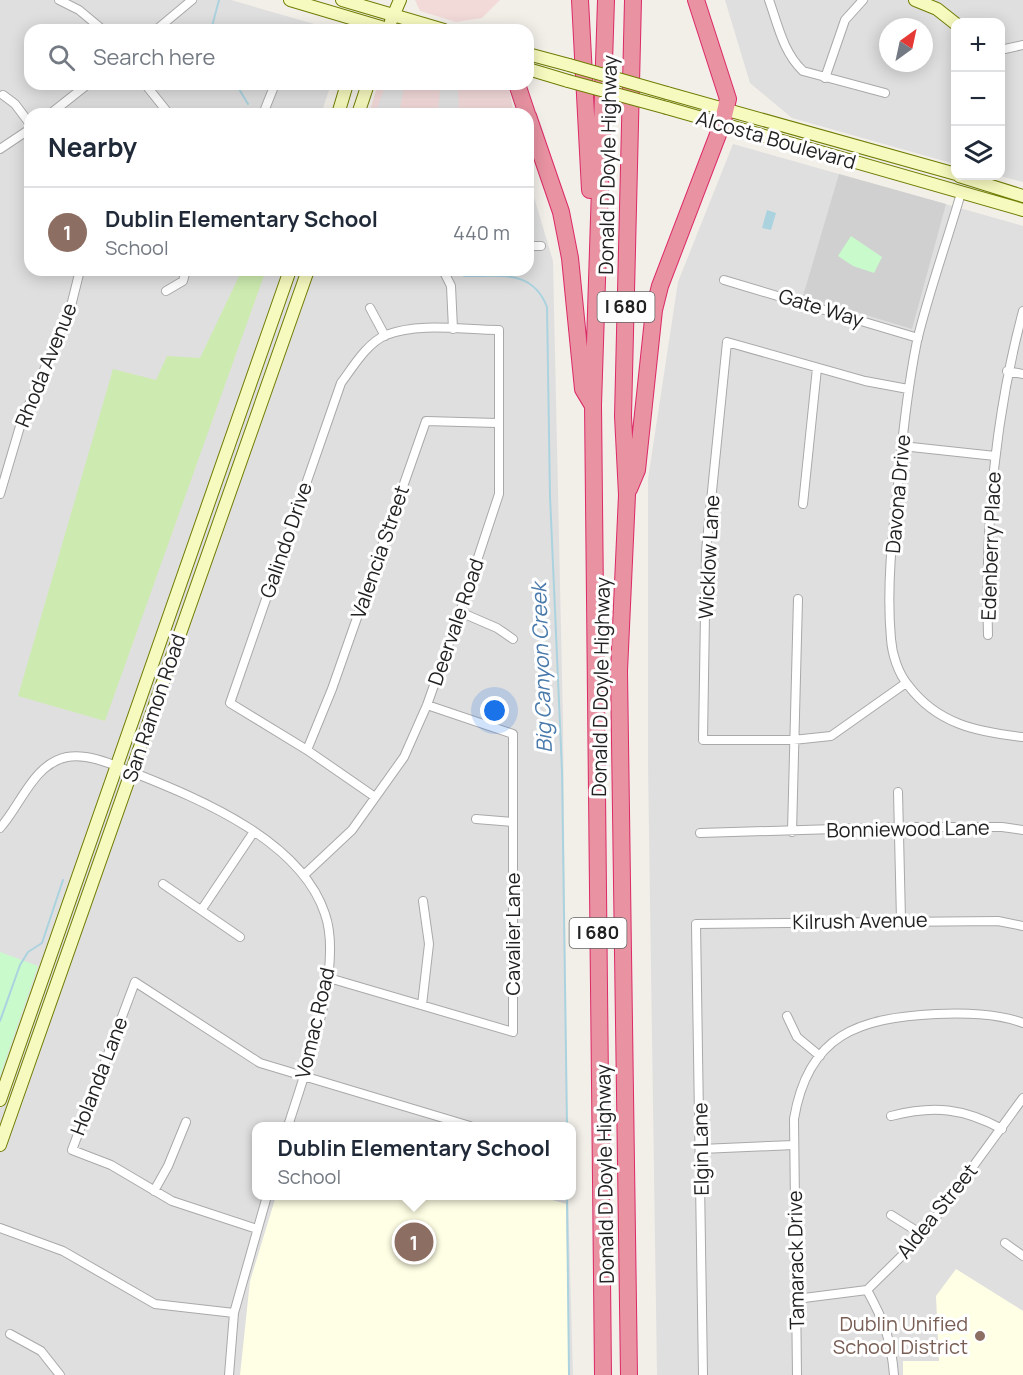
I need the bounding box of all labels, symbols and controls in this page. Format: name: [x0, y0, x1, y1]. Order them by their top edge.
north arrow: [879, 18, 933, 72]
map controls: [951, 18, 1005, 180]
button: +: [951, 18, 1005, 72]
search box: [24, 24, 534, 90]
icon: search: [45, 41, 78, 74]
text: Search here: [93, 42, 215, 72]
street label: Donald D Doyle Highway: [592, 54, 623, 275]
button: −: [951, 72, 1005, 126]
street label: Alcosta Boulevard: [693, 104, 859, 175]
button: layers: [951, 126, 1005, 180]
text: Nearby: [48, 129, 137, 165]
text: Dublin Elementary School: [105, 204, 378, 234]
text: 1: [63, 219, 72, 246]
text: 440 m: [453, 219, 510, 246]
text: School: [105, 234, 169, 261]
street label: Gate Way: [775, 282, 867, 333]
road number: I 680: [598, 292, 654, 322]
street label: Rhoda Avenue: [8, 299, 83, 431]
street label: Davona Drive: [879, 433, 916, 555]
street label: Edenberry Place: [974, 471, 1007, 621]
street label: Galindo Drive: [253, 478, 318, 601]
street label: Valencia Street: [344, 482, 415, 622]
street label: Wicklow Lane: [692, 494, 725, 620]
street label: Deervale Road: [421, 555, 490, 689]
street label: Donald D Doyle Highway: [585, 576, 616, 797]
water label: Big Canyon Creek: [524, 580, 558, 754]
street label: San Ramon Road: [116, 630, 192, 786]
your location: [480, 696, 509, 725]
street label: Bonniewood Lane: [826, 814, 990, 843]
street label: Cavalier Lane: [499, 873, 526, 995]
street label: Kilrush Avenue: [792, 906, 928, 935]
road number: I 680: [570, 918, 626, 948]
street label: Vomac Road: [289, 965, 340, 1081]
street label: Holanda Lane: [64, 1013, 134, 1139]
street label: Donald D Doyle Highway: [589, 1063, 620, 1284]
street label: Elgin Lane: [686, 1102, 715, 1196]
popup: [252, 1122, 576, 1200]
text: Dublin Elementary School: [277, 1133, 551, 1163]
street label: Aldea Street: [890, 1158, 983, 1264]
text: School: [277, 1163, 341, 1190]
street label: Tamarack Drive: [781, 1190, 810, 1330]
pin: 1: [394, 1220, 434, 1264]
place label: Dublin Unified School District: [833, 1310, 968, 1360]
marker: Dublin Unified School District: [973, 1329, 987, 1343]

